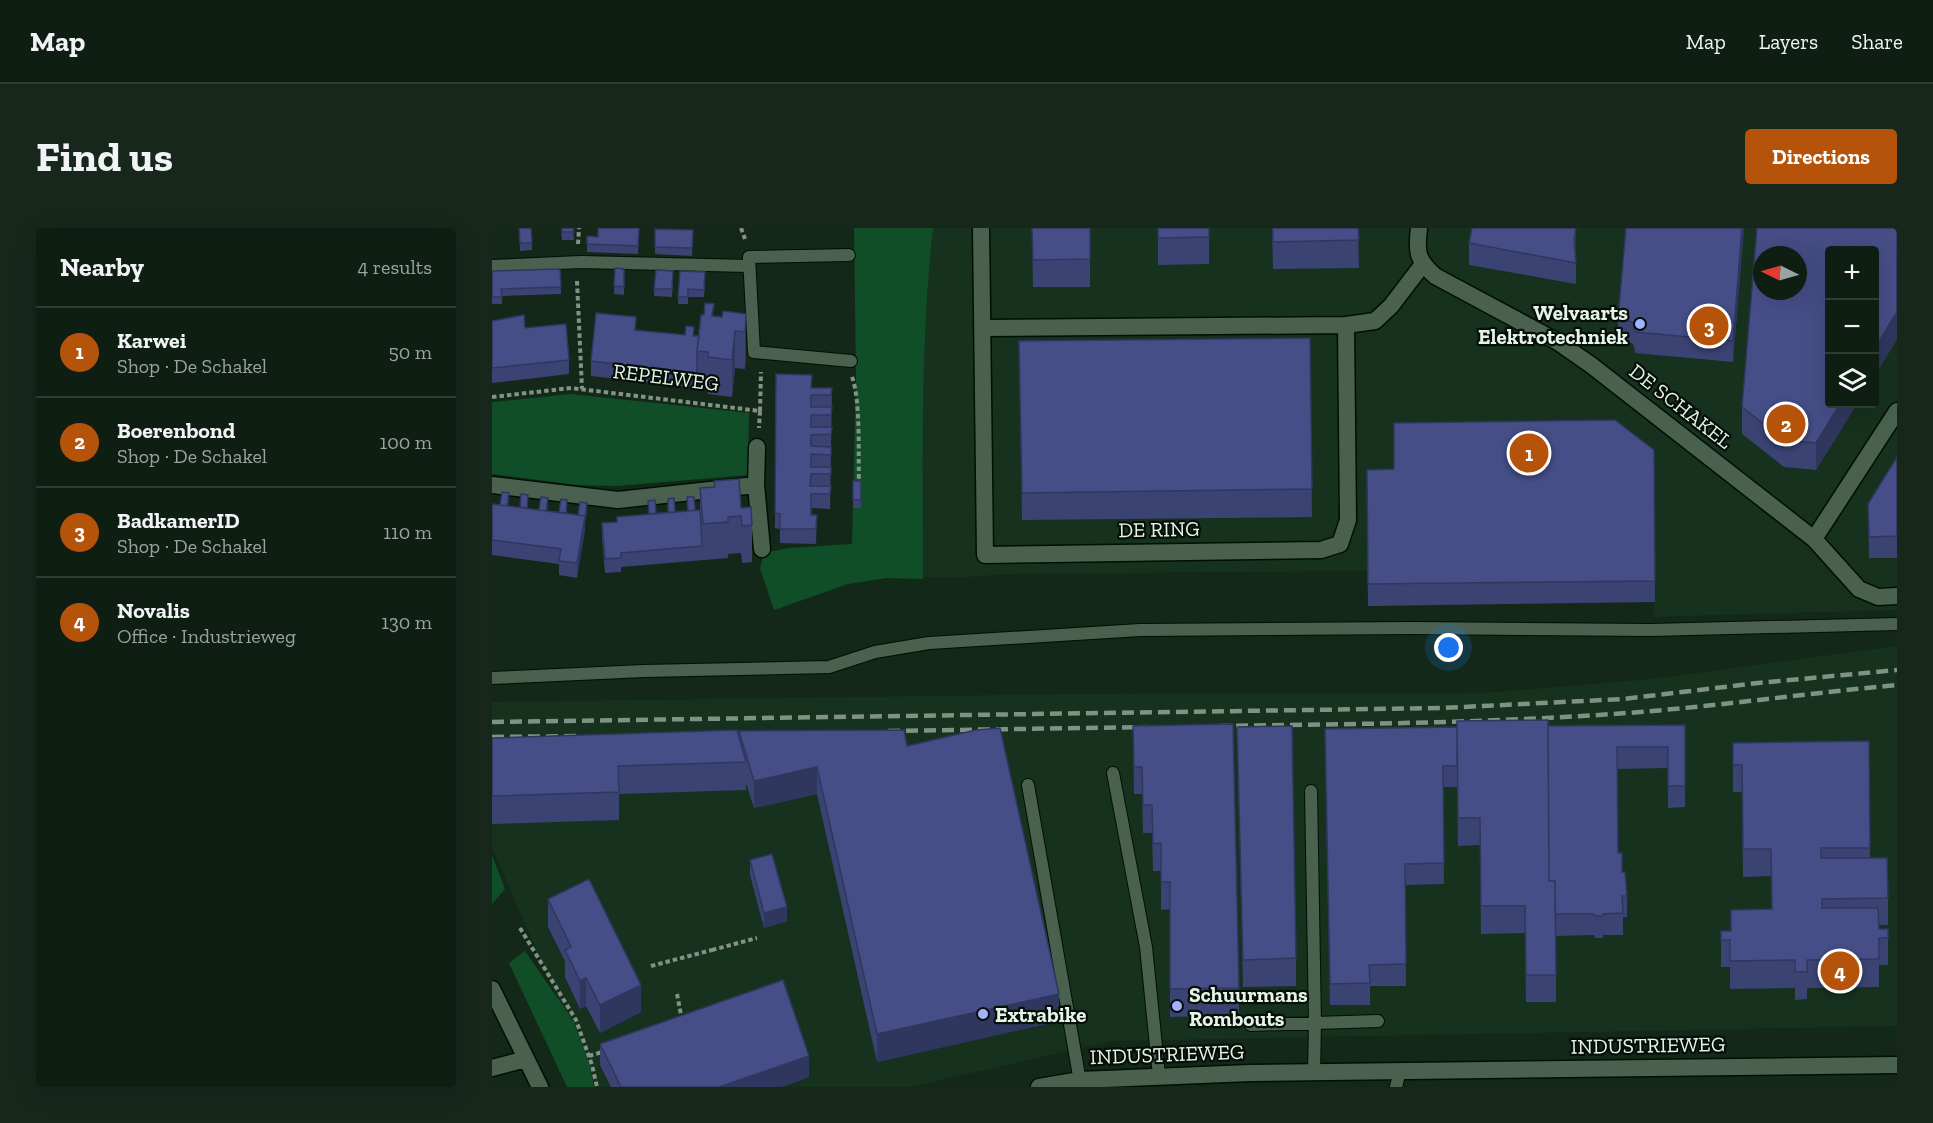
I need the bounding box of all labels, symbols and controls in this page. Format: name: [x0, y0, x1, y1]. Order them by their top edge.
text: Map: [30, 25, 85, 58]
text: Map: [1686, 29, 1726, 54]
text: Layers: [1759, 29, 1818, 54]
text: Share: [1851, 29, 1903, 54]
button: Directions: [1745, 129, 1897, 184]
text: Find us: [36, 131, 173, 182]
north arrow: [1753, 246, 1807, 300]
map controls: [1825, 246, 1879, 408]
button: +: [1825, 246, 1879, 300]
text: Nearby: [60, 251, 144, 283]
text: 4 results: [357, 255, 432, 279]
place label: Welvaarts Elektrotechniek: [1478, 300, 1628, 349]
button: −: [1825, 300, 1879, 354]
pin: 3: [1690, 304, 1728, 348]
marker: Welvaarts Elektrotechniek: [1633, 317, 1647, 331]
text: Karwei: [117, 327, 186, 354]
text: 1: [75, 340, 84, 364]
text: 50 m: [388, 340, 432, 364]
text: Shop · De Schakel: [117, 354, 267, 378]
button: layers: [1825, 354, 1879, 408]
street label: REPELWEG: [612, 358, 720, 396]
street label: DE SCHAKEL: [1625, 358, 1738, 454]
pin: 2: [1766, 402, 1806, 446]
text: Boerenbond: [117, 417, 235, 444]
text: 2: [74, 430, 85, 454]
text: 100 m: [379, 430, 432, 454]
pin: 1: [1510, 430, 1548, 476]
text: Shop · De Schakel: [117, 444, 267, 468]
text: BadkamerID: [117, 507, 240, 534]
street label: DE RING: [1118, 516, 1200, 542]
text: 3: [74, 520, 85, 544]
text: 110 m: [383, 520, 432, 544]
text: Shop · De Schakel: [117, 534, 267, 558]
text: Novalis: [117, 597, 190, 624]
text: 4: [74, 610, 85, 634]
text: 130 m: [381, 610, 432, 634]
text: Office · Industrieweg: [117, 624, 296, 648]
your location: [1434, 633, 1463, 662]
pin: 4: [1820, 948, 1860, 994]
place label: Schuurmans Rombouts: [1189, 982, 1308, 1031]
marker: Schuurmans Rombouts: [1170, 999, 1184, 1013]
place label: Extrabike: [995, 1002, 1086, 1027]
marker: Extrabike: [976, 1007, 990, 1021]
street label: INDUSTRIEWEG: [1570, 1031, 1726, 1059]
street label: INDUSTRIEWEG: [1089, 1039, 1245, 1069]

